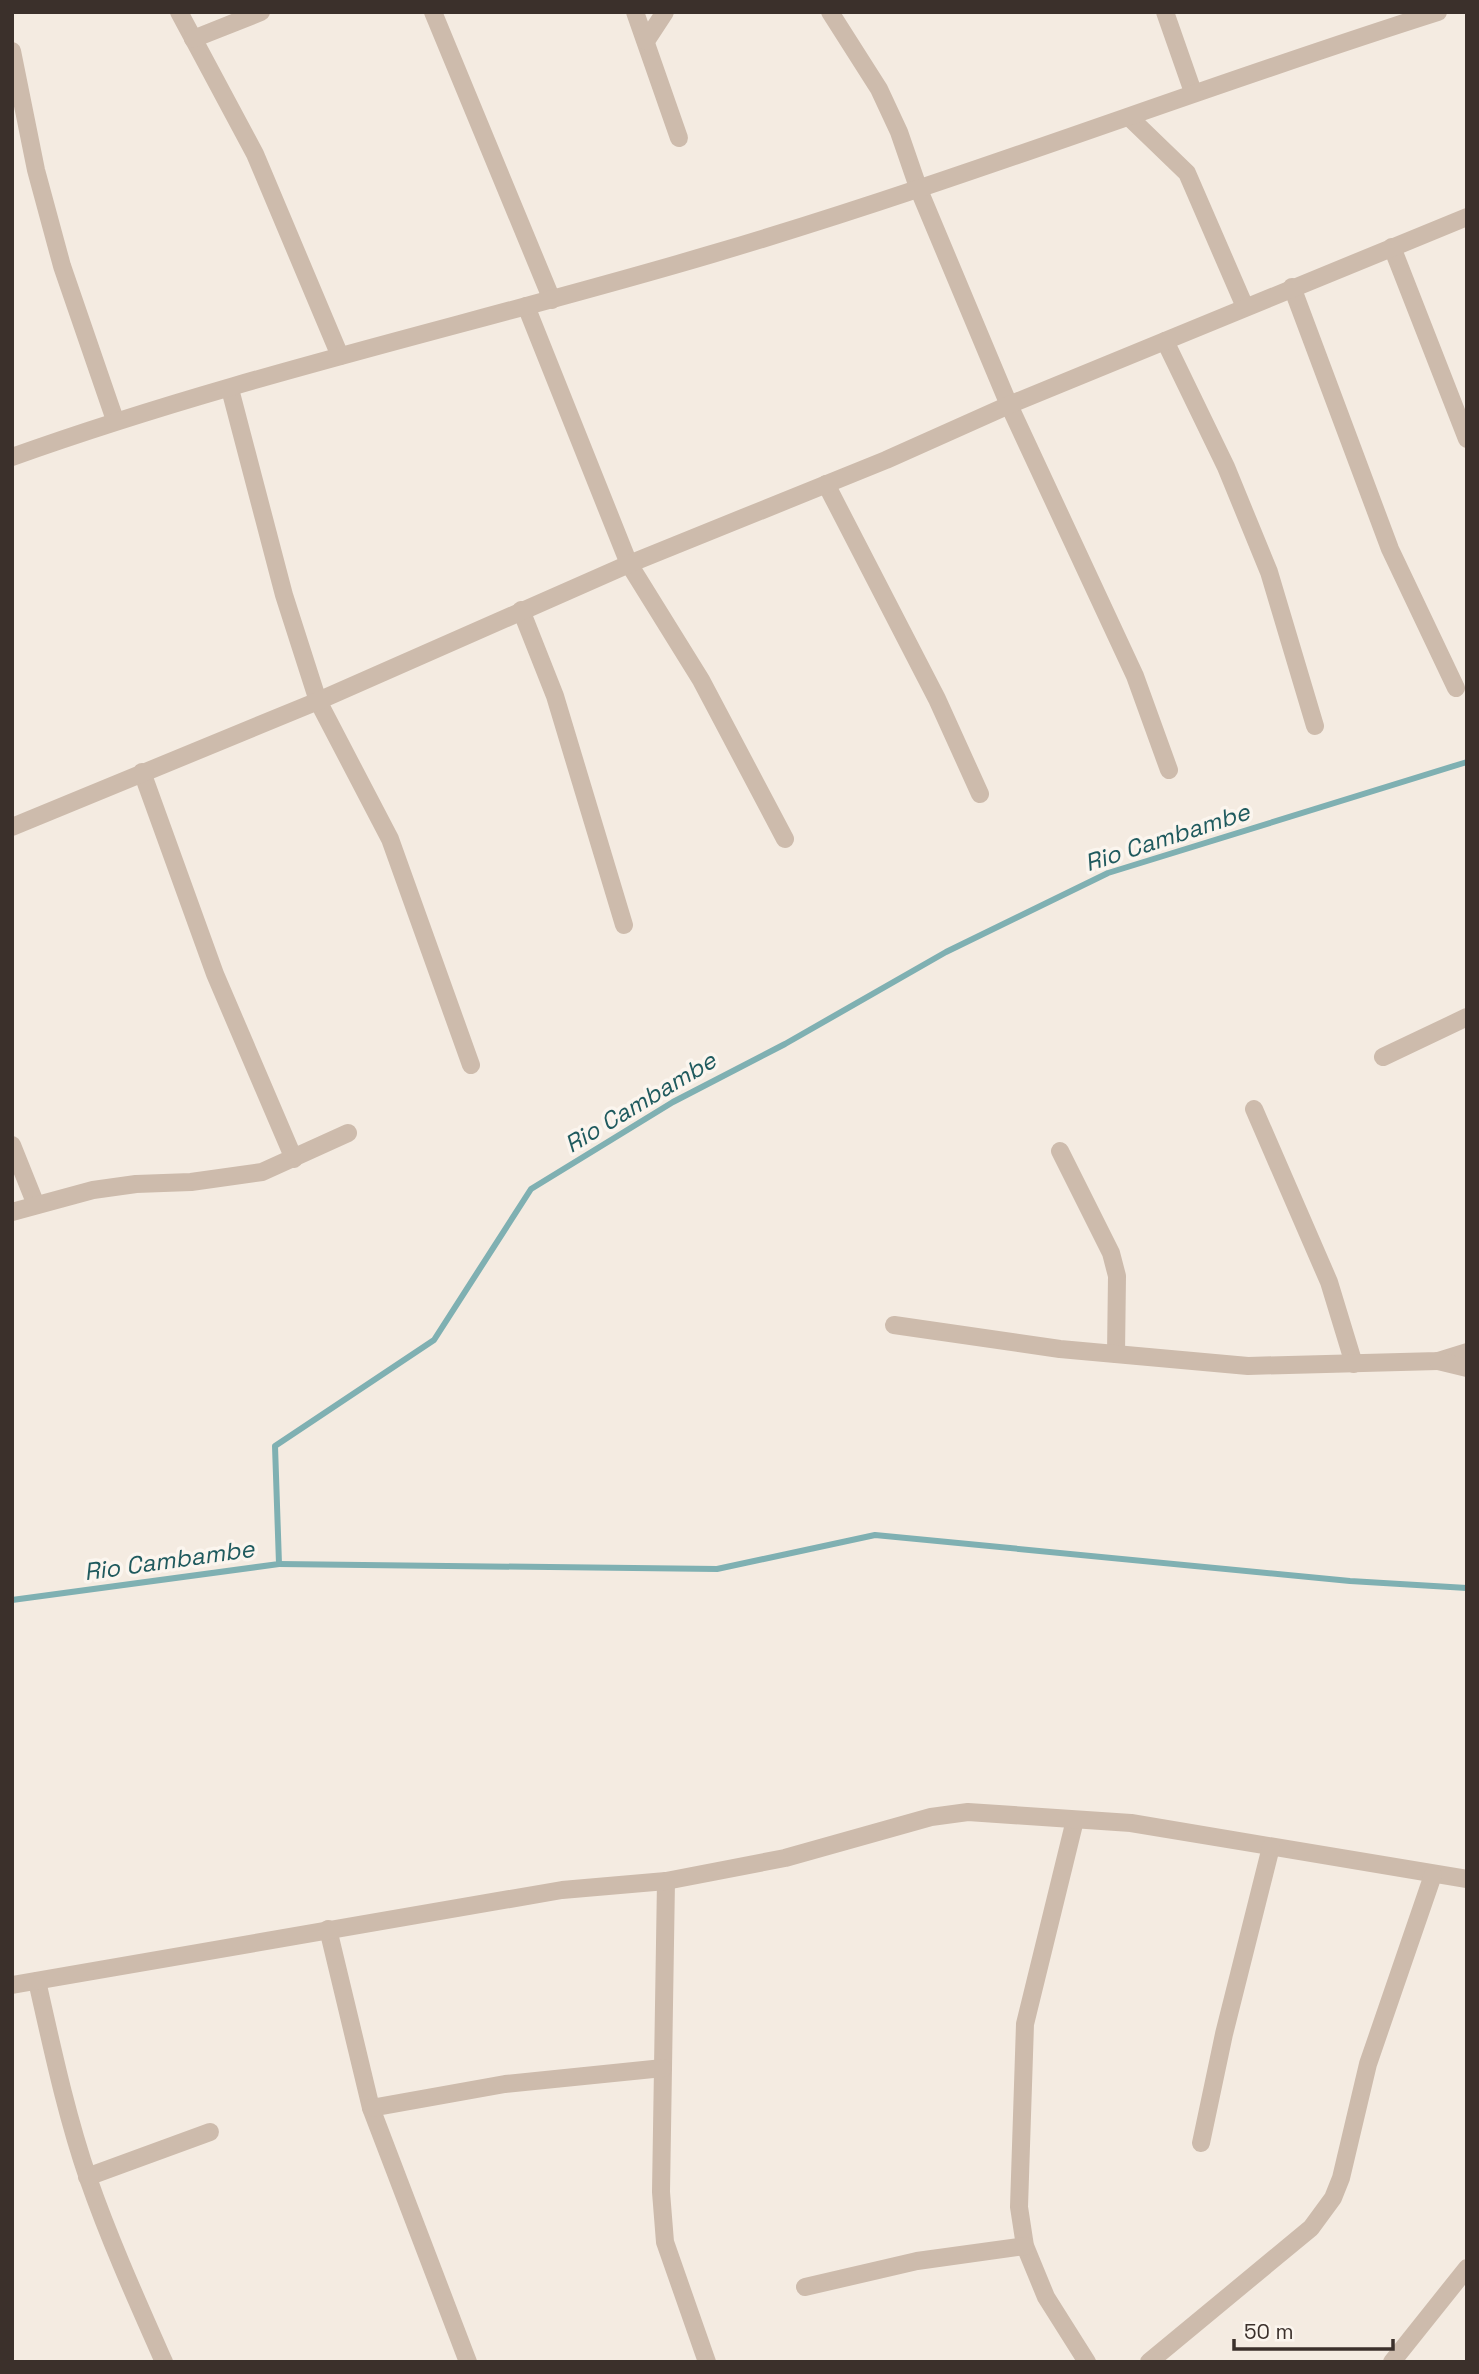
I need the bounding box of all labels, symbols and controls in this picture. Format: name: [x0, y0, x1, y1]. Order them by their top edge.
water label: Rio Cambambe: [1081, 796, 1254, 878]
water label: Rio Cambambe: [559, 1044, 722, 1159]
water label: Rio Cambambe: [82, 1533, 257, 1587]
scale bar: [1234, 2308, 1393, 2352]
text: 50 m: [1244, 2318, 1294, 2345]

